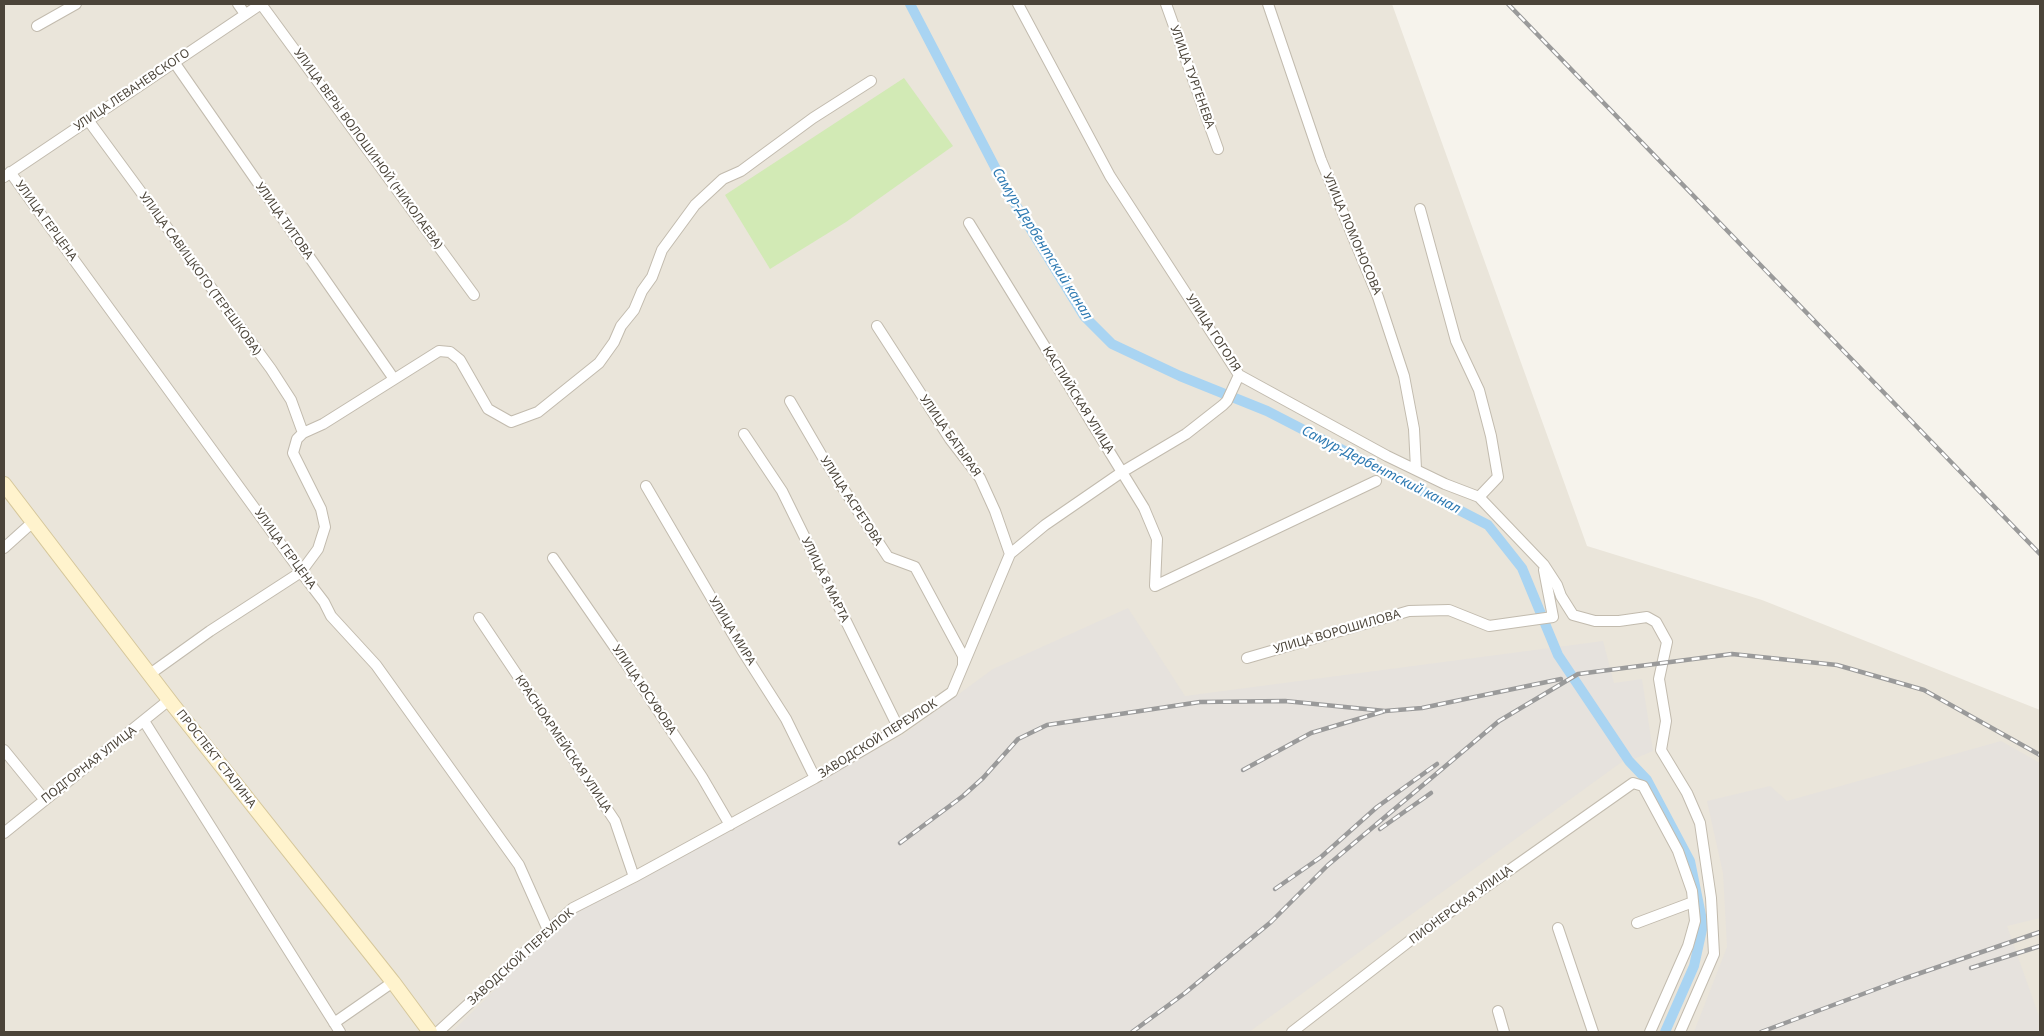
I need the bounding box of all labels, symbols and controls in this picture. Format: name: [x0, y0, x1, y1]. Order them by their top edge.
street label: УЛИЦА ТУРГЕНЕВА: [1167, 24, 1217, 130]
street label: УЛИЦА ЛЕВАНЕВСКОГО: [71, 46, 193, 134]
street label: УЛИЦА ВЕРЫ ВОЛОШИНОЙ (НИКОЛАЕВА): [290, 46, 446, 252]
water label: Самур-Дербентский канал: [988, 165, 1096, 323]
street label: УЛИЦА ЛОМОНОСОВА: [1320, 171, 1384, 297]
street label: УЛИЦА ГЕРЦЕНА: [12, 178, 80, 264]
street label: УЛИЦА ТИТОВА: [252, 180, 316, 262]
street label: УЛИЦА САВИЦКОГО (ТЕРЕШКОВА): [136, 190, 264, 358]
street label: УЛИЦА ГОГОЛЯ: [1183, 292, 1243, 374]
street label: КАСПИЙСКАЯ УЛИЦА: [1039, 344, 1117, 456]
street label: УЛИЦА БАТЫРАЯ: [916, 392, 984, 480]
water label: Самур-Дербентский канал: [1299, 423, 1463, 517]
street label: УЛИЦА АСРЕТОВА: [817, 454, 885, 548]
street label: УЛИЦА ГЕРЦЕНА: [251, 506, 319, 592]
street label: УЛИЦА 8 МАРТА: [798, 535, 852, 625]
street label: УЛИЦА МИРА: [706, 594, 758, 668]
street label: УЛИЦА ВОРОШИЛОВА: [1272, 607, 1402, 657]
street label: УЛИЦА ЮСУФОВА: [609, 643, 679, 737]
street label: КРАСНОАРМЕЙСКАЯ УЛИЦА: [512, 673, 614, 815]
street label: ЗАВОДСКОЙ ПЕРЕУЛОК: [816, 697, 940, 781]
street label: ПРОСПЕКТ СТАЛИНА: [173, 707, 259, 811]
street label: ПОДГОРНАЯ УЛИЦА: [39, 723, 139, 807]
street label: ПИОНЕРСКАЯ УЛИЦА: [1407, 863, 1515, 947]
street label: ЗАВОДСКОЙ ПЕРЕУЛОК: [465, 906, 577, 1008]

